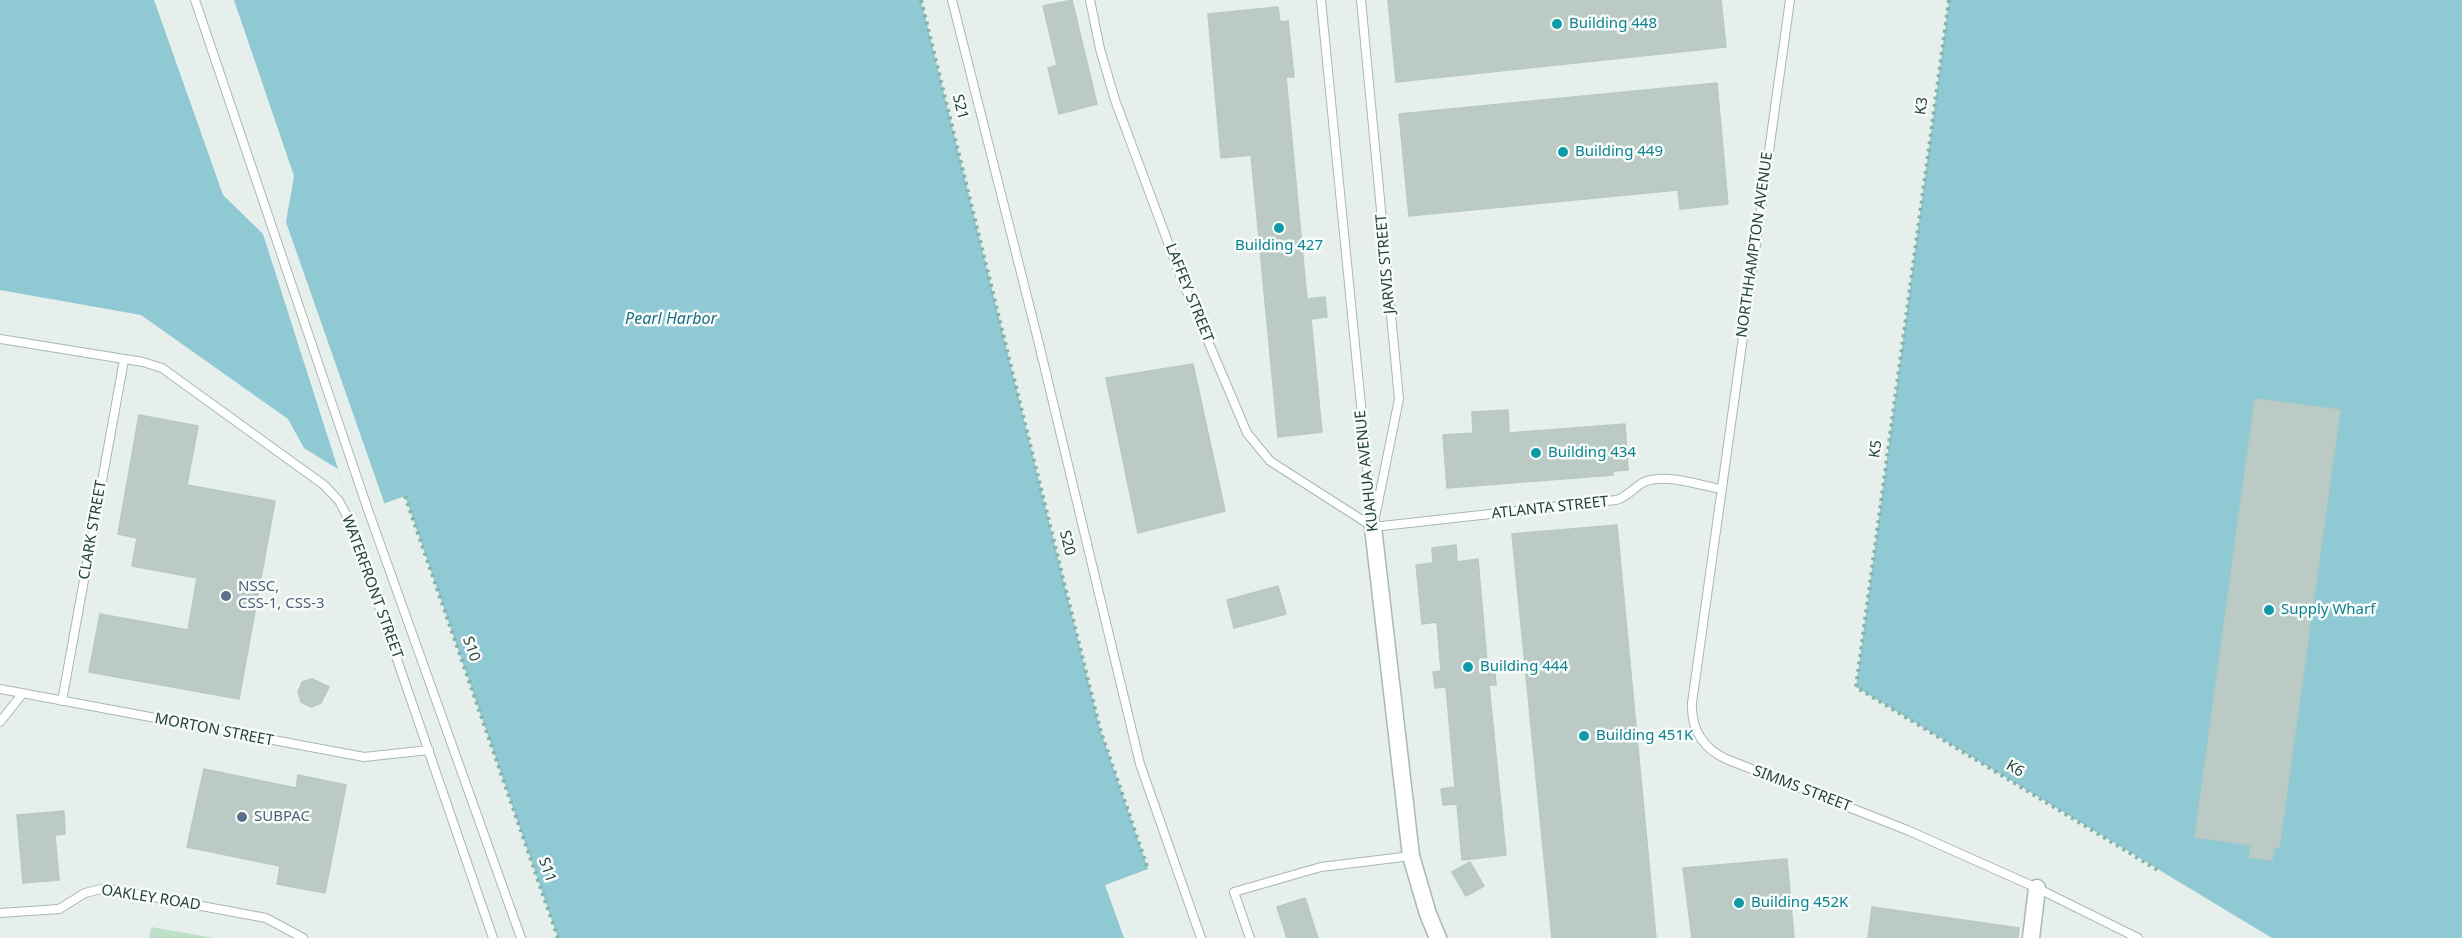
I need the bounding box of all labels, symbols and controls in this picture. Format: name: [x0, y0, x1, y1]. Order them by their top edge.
place label: Building 448: [1569, 15, 1657, 33]
marker: Building 448: [1550, 17, 1564, 31]
street label: S21: [948, 93, 972, 121]
street label: K3: [1912, 96, 1932, 116]
place label: Building 449: [1575, 143, 1663, 161]
marker: Building 449: [1556, 145, 1570, 159]
street label: NORTHHAMPTON AVENUE: [1733, 151, 1777, 339]
street label: JARVIS STREET: [1373, 213, 1399, 315]
marker: Building 427: [1272, 221, 1286, 235]
place label: Building 427: [1235, 237, 1323, 255]
street label: LAFFEY STREET: [1161, 241, 1217, 345]
water label: Pearl Harbor: [625, 309, 717, 329]
street label: KUAHUA AVENUE: [1352, 409, 1382, 533]
street label: K5: [1866, 439, 1886, 459]
place label: Building 434: [1548, 444, 1636, 462]
marker: Building 434: [1529, 446, 1543, 460]
street label: CLARK STREET: [75, 479, 111, 581]
street label: ATLANTA STREET: [1491, 493, 1609, 523]
street label: WATERFRONT STREET: [338, 513, 406, 661]
street label: S20: [1055, 529, 1079, 557]
place label: NSSC, CSS-1, CSS-3: [238, 578, 325, 613]
marker: NSSC, CSS-1, CSS-3: [219, 589, 233, 603]
place label: Supply Wharf: [2281, 601, 2375, 619]
marker: Supply Wharf: [2262, 603, 2276, 617]
street label: S10: [458, 634, 484, 664]
place label: Building 444: [1480, 658, 1568, 676]
marker: Building 444: [1461, 660, 1475, 674]
street label: MORTON STREET: [153, 710, 275, 750]
place label: Building 451K: [1596, 727, 1693, 745]
marker: Building 451K: [1577, 729, 1591, 743]
street label: K6: [2003, 757, 2027, 781]
street label: SIMMS STREET: [1750, 762, 1854, 816]
place label: SUBPAC: [254, 808, 310, 826]
marker: SUBPAC: [235, 810, 249, 824]
street label: S11: [534, 855, 560, 885]
street label: OAKLEY ROAD: [100, 881, 202, 915]
place label: Building 452K: [1751, 894, 1848, 912]
marker: Building 452K: [1732, 896, 1746, 910]

